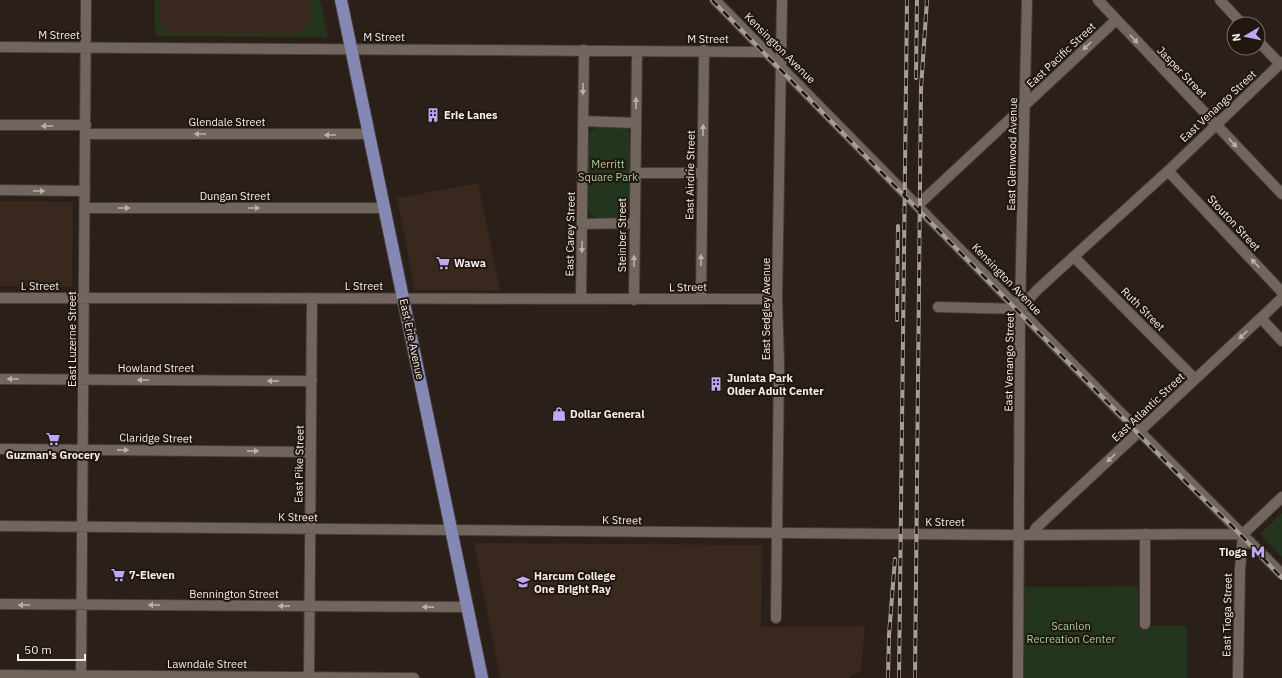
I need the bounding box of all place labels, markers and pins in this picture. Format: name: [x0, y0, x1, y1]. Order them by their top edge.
building icon: Erie Lanes: [425, 107, 441, 123]
place label: Erie Lanes: [444, 108, 498, 122]
supermarket icon: Wawa: [435, 255, 451, 271]
place label: Wawa: [454, 256, 486, 270]
place label: Juniata Park Older Adult Center: [727, 371, 824, 398]
building icon: Juniata Park Older Adult Center: [708, 376, 724, 392]
shop icon: Dollar General: [551, 406, 567, 422]
place label: Dollar General: [570, 407, 645, 421]
supermarket icon: Guzman's Grocery: [45, 431, 61, 447]
place label: Guzman's Grocery: [6, 448, 100, 462]
metro station icon: Tioga: [1250, 544, 1266, 560]
place label: Tioga: [1219, 545, 1247, 559]
supermarket icon: 7-Eleven: [110, 567, 126, 583]
place label: 7-Eleven: [129, 568, 175, 582]
place label: Harcum College One Bright Ray: [534, 569, 616, 596]
school or university icon: Harcum College One Bright Ray: [515, 574, 531, 590]

